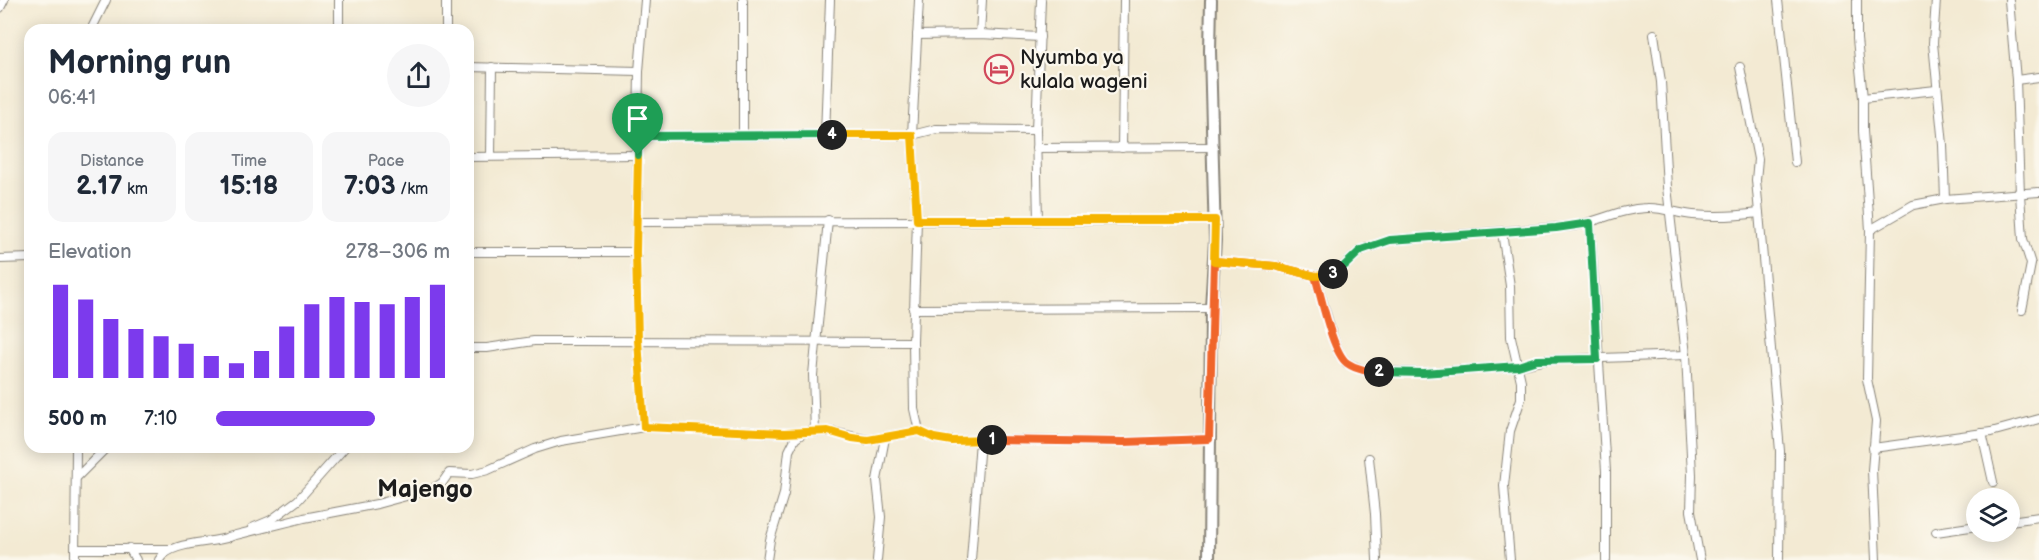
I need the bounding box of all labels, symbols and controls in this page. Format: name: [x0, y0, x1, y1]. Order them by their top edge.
text: Morning run: [48, 43, 231, 83]
button: share: [387, 44, 450, 107]
place label: Nyumba ya kulala wageni: [1020, 45, 1148, 94]
hotel icon: Nyumba ya kulala wageni: [983, 53, 1015, 85]
text: 06:41: [48, 86, 96, 110]
pin: [612, 93, 663, 155]
icon: arrive: [621, 102, 654, 135]
pin: 4: [817, 120, 847, 150]
text: 4: [827, 125, 837, 144]
text: Distance: [80, 152, 144, 171]
text: Time: [231, 152, 267, 171]
text: Pace: [368, 152, 404, 171]
text: 2.17: [76, 171, 123, 202]
text: 15:18: [220, 171, 278, 202]
text: 7:03: [344, 171, 396, 202]
text: km: [123, 180, 148, 199]
text: /km: [396, 180, 428, 199]
text: Elevation: [48, 240, 131, 264]
text: 278–306 m: [345, 240, 450, 264]
pin: 3: [1318, 259, 1348, 289]
text: 3: [1328, 264, 1338, 283]
pin: 2: [1364, 357, 1394, 387]
text: 2: [1374, 362, 1384, 381]
text: 500 m: [48, 407, 107, 431]
text: 7:10: [144, 407, 177, 431]
pin: 1: [977, 425, 1007, 455]
text: 1: [989, 430, 995, 449]
district label: Majengo: [377, 475, 473, 504]
map controls: [1966, 488, 2020, 542]
button: layers: [1966, 488, 2020, 542]

